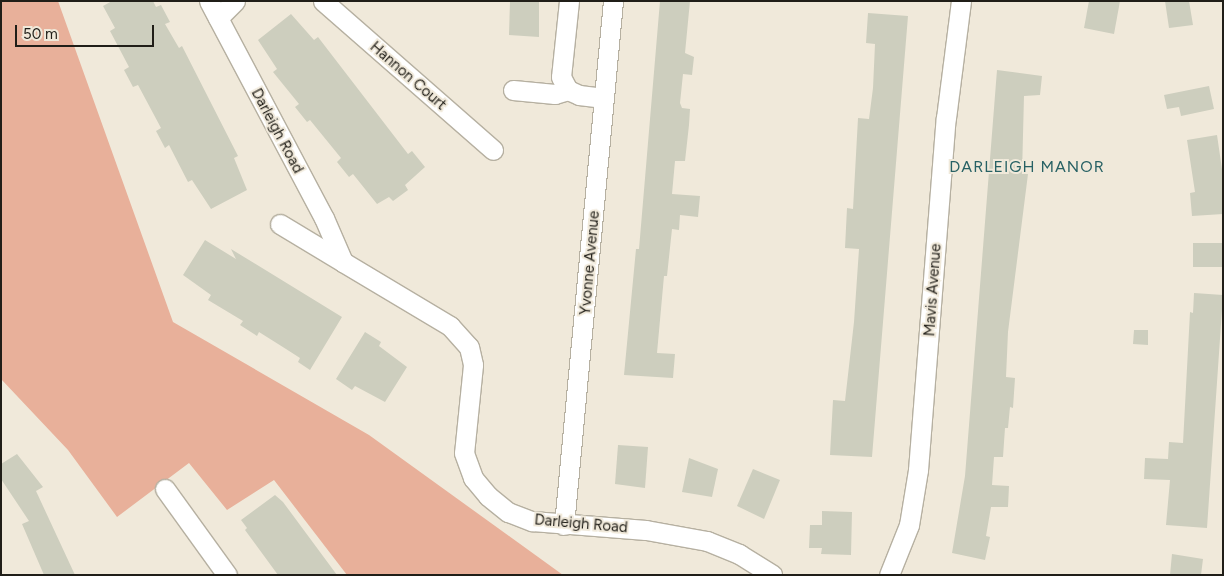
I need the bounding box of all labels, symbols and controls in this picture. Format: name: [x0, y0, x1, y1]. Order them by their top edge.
scale bar: [18, 15, 156, 47]
text: 50 m: [23, 25, 58, 43]
street label: Hannon Court: [366, 38, 450, 114]
street label: Darleigh Road: [247, 86, 307, 176]
district label: DARLEIGH MANOR: [948, 157, 1106, 177]
street label: Yvonne Avenue: [576, 210, 604, 316]
street label: Mavis Avenue: [921, 243, 945, 337]
street label: Darleigh Road: [534, 511, 628, 537]

